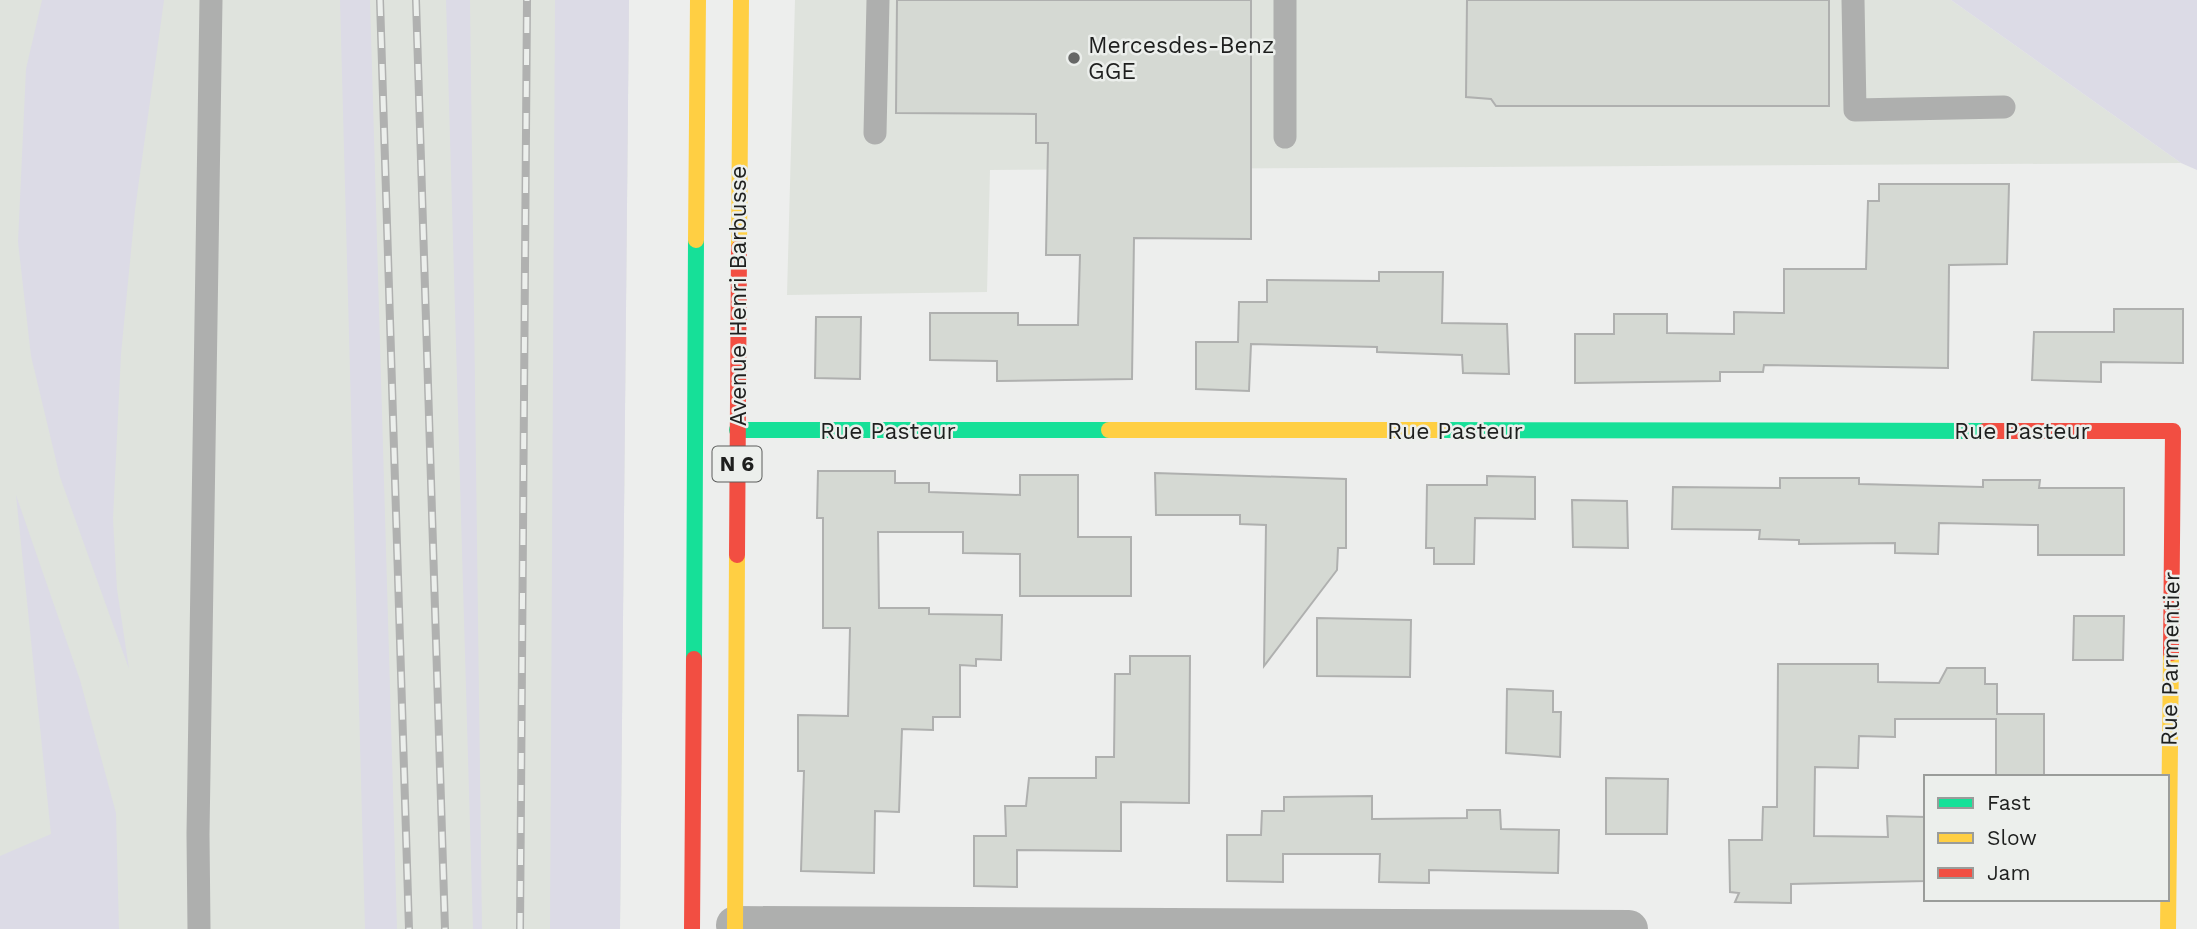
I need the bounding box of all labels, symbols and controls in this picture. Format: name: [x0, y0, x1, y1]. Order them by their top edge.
place label: Mercesdes-Benz GGE: [1088, 32, 1274, 85]
marker: Mercesdes-Benz GGE: [1066, 50, 1082, 66]
street label: Avenue Henri Barbusse: [725, 166, 752, 426]
street label: Rue Pasteur: [820, 418, 956, 445]
street label: Rue Pasteur: [1387, 418, 1523, 445]
street label: Rue Pasteur: [1954, 418, 2090, 445]
road number: N 6: [712, 447, 762, 482]
street label: Rue Parmentier: [2155, 572, 2186, 746]
legend: [1924, 775, 2169, 901]
text: Fast: [1987, 790, 2031, 815]
text: Slow: [1987, 825, 2037, 850]
text: Jam: [1987, 860, 2030, 885]

